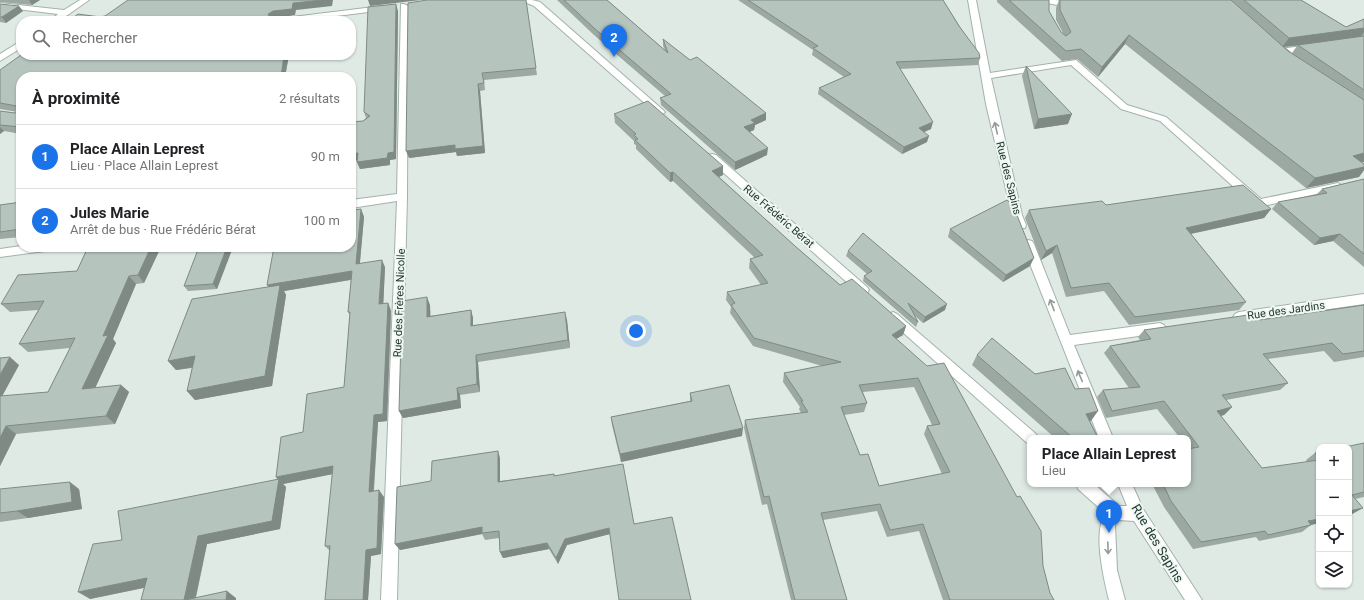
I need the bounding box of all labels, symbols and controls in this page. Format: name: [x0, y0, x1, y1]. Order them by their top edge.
search box: [16, 16, 356, 60]
pin: 2: [601, 24, 627, 57]
icon: search: [30, 27, 52, 49]
text: Rechercher: [62, 29, 137, 47]
text: À proximité: [32, 88, 120, 108]
text: 2 résultats: [279, 91, 340, 106]
one-way arrow: [992, 122, 1000, 135]
text: Place Allain Leprest: [70, 140, 204, 158]
street label: Rue des Sapins: [993, 140, 1024, 216]
text: 1: [41, 149, 49, 164]
text: 90 m: [311, 149, 340, 164]
text: Lieu · Place Allain Leprest: [70, 158, 218, 173]
street label: Rue Frédéric Bérat: [741, 182, 817, 251]
text: Jules Marie: [70, 204, 149, 222]
text: 2: [41, 213, 49, 228]
text: 100 m: [303, 213, 340, 228]
text: Arrêt de bus · Rue Frédéric Bérat: [70, 222, 256, 237]
street label: Rue des Frères Nicolle: [391, 248, 408, 358]
one-way arrow: [1047, 299, 1055, 311]
street label: Rue des Jardins: [1246, 299, 1326, 322]
your location: [626, 321, 646, 341]
one-way arrow: [1076, 371, 1084, 383]
popup: [1027, 435, 1191, 487]
map controls: [1316, 444, 1352, 588]
button: +: [1316, 444, 1352, 480]
text: Place Allain Leprest: [1042, 445, 1176, 463]
text: Lieu: [1042, 463, 1066, 478]
button: −: [1316, 480, 1352, 516]
pin: 1: [1096, 500, 1122, 533]
street label: Rue des Sapins: [1128, 501, 1187, 585]
button: locate: [1316, 516, 1352, 552]
one-way arrow: [1105, 541, 1112, 554]
button: layers: [1316, 552, 1352, 588]

